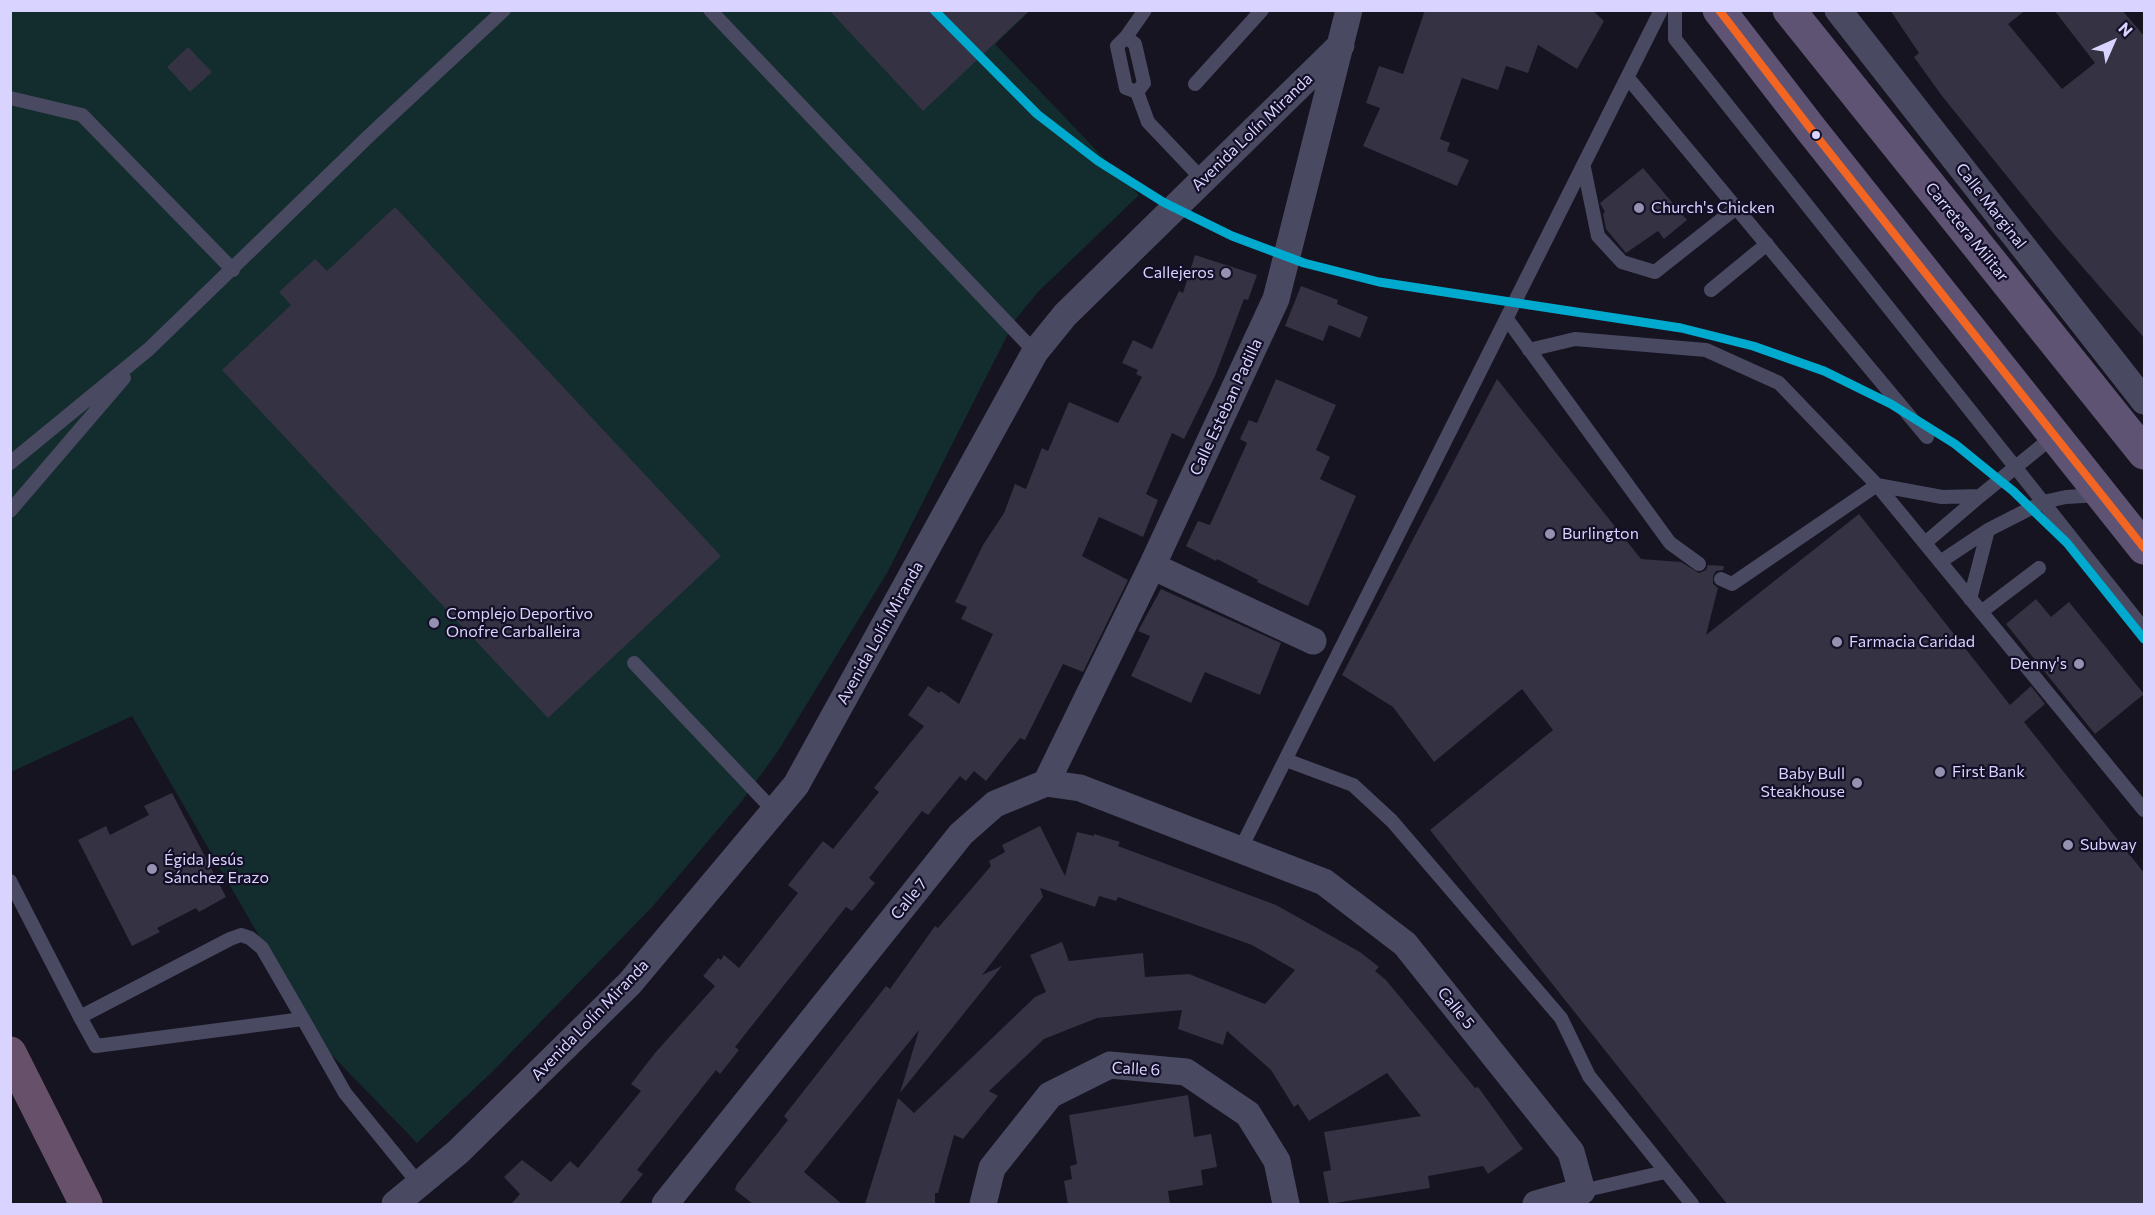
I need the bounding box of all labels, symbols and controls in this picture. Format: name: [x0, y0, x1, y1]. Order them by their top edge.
north arrow: [2083, 12, 2143, 72]
text: N: [2115, 18, 2137, 40]
street label: Avenida Lolín Miranda: [1188, 69, 1316, 195]
unlabelled marker: [1810, 129, 1822, 141]
street label: Calle Marginal: [1952, 159, 2030, 253]
street label: Carretera Militar: [1921, 179, 2013, 285]
place label: Church's Chicken: [1651, 198, 1775, 218]
marker: Church's Chicken: [1632, 201, 1646, 215]
place label: Callejeros: [1143, 263, 1214, 283]
marker: Callejeros: [1219, 266, 1233, 280]
street label: Calle Esteban Padilla: [1186, 335, 1266, 479]
place label: Burlington: [1562, 524, 1639, 544]
marker: Burlington: [1543, 527, 1557, 541]
street label: Avenida Lolín Miranda: [833, 558, 927, 708]
place label: Complejo Deportivo Onofre Carballeira: [446, 604, 593, 642]
marker: Complejo Deportivo Onofre Carballeira: [427, 616, 441, 630]
place label: Farmacia Caridad: [1849, 632, 1975, 652]
marker: Farmacia Caridad: [1830, 635, 1844, 649]
place label: Denny's: [2010, 654, 2067, 674]
marker: Denny's: [2072, 657, 2086, 671]
place label: First Bank: [1952, 762, 2025, 782]
place label: Baby Bull Steakhouse: [1760, 764, 1845, 802]
marker: First Bank: [1933, 765, 1947, 779]
marker: Baby Bull Steakhouse: [1850, 776, 1864, 790]
place label: Subway: [2080, 835, 2137, 855]
marker: Subway: [2061, 838, 2075, 852]
place label: Égida Jesús Sánchez Erazo: [164, 850, 269, 888]
marker: Égida Jesús Sánchez Erazo: [145, 862, 159, 876]
street label: Calle 7: [887, 875, 931, 923]
street label: Avenida Lolín Miranda: [527, 956, 653, 1084]
street label: Calle 5: [1433, 983, 1479, 1033]
street label: Calle 6: [1111, 1058, 1161, 1080]

